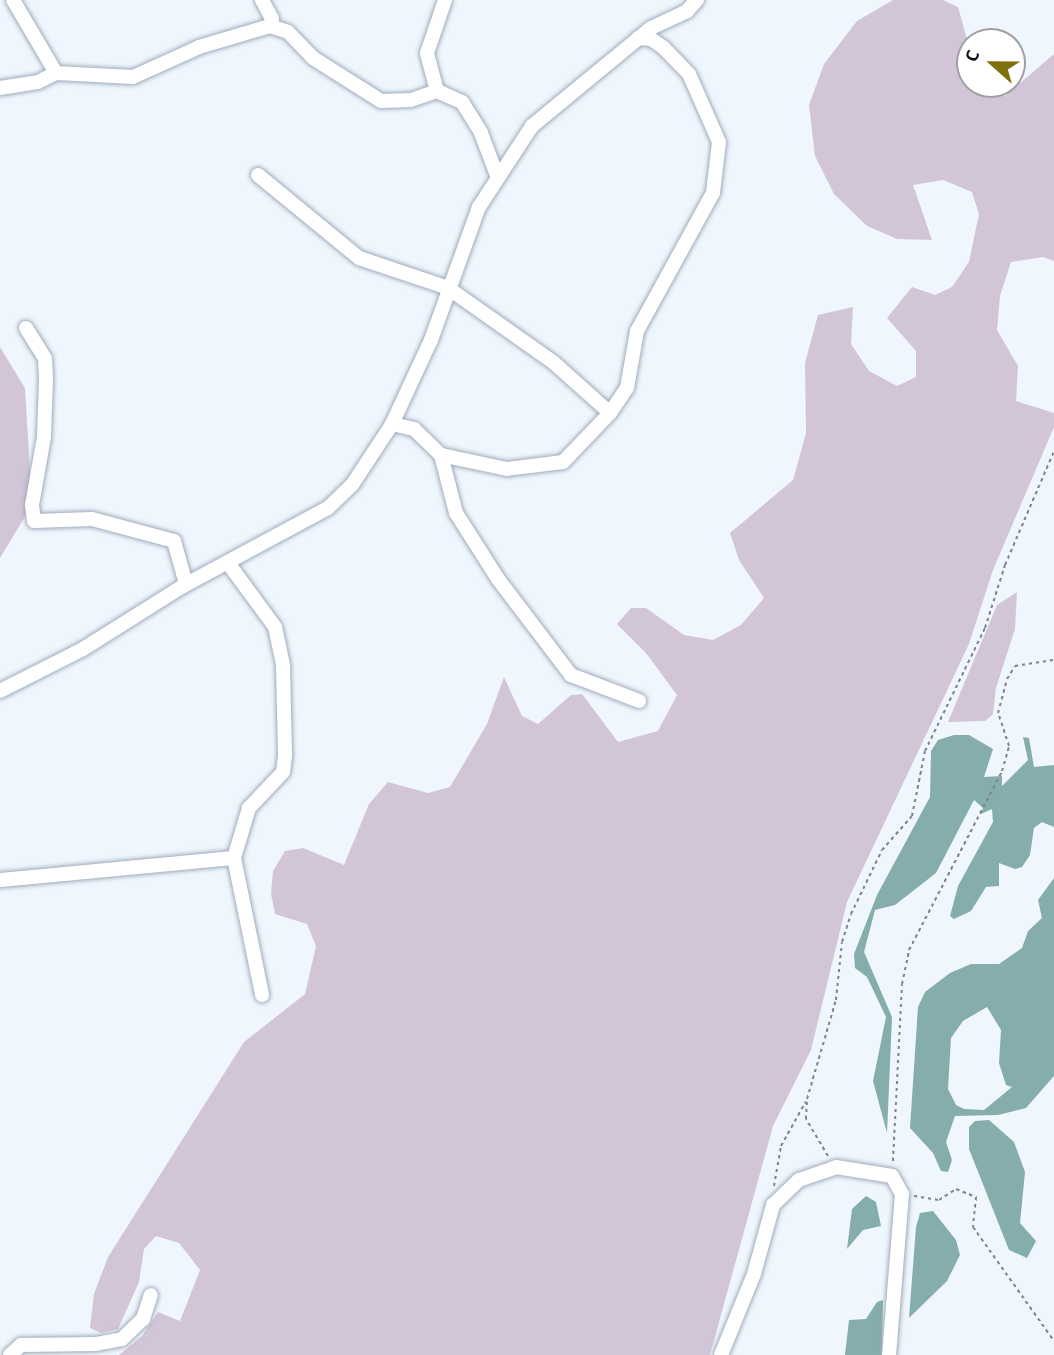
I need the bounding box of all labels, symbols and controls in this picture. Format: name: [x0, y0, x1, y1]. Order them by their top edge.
north arrow: [956, 28, 1026, 98]
text: С: [962, 48, 984, 64]

